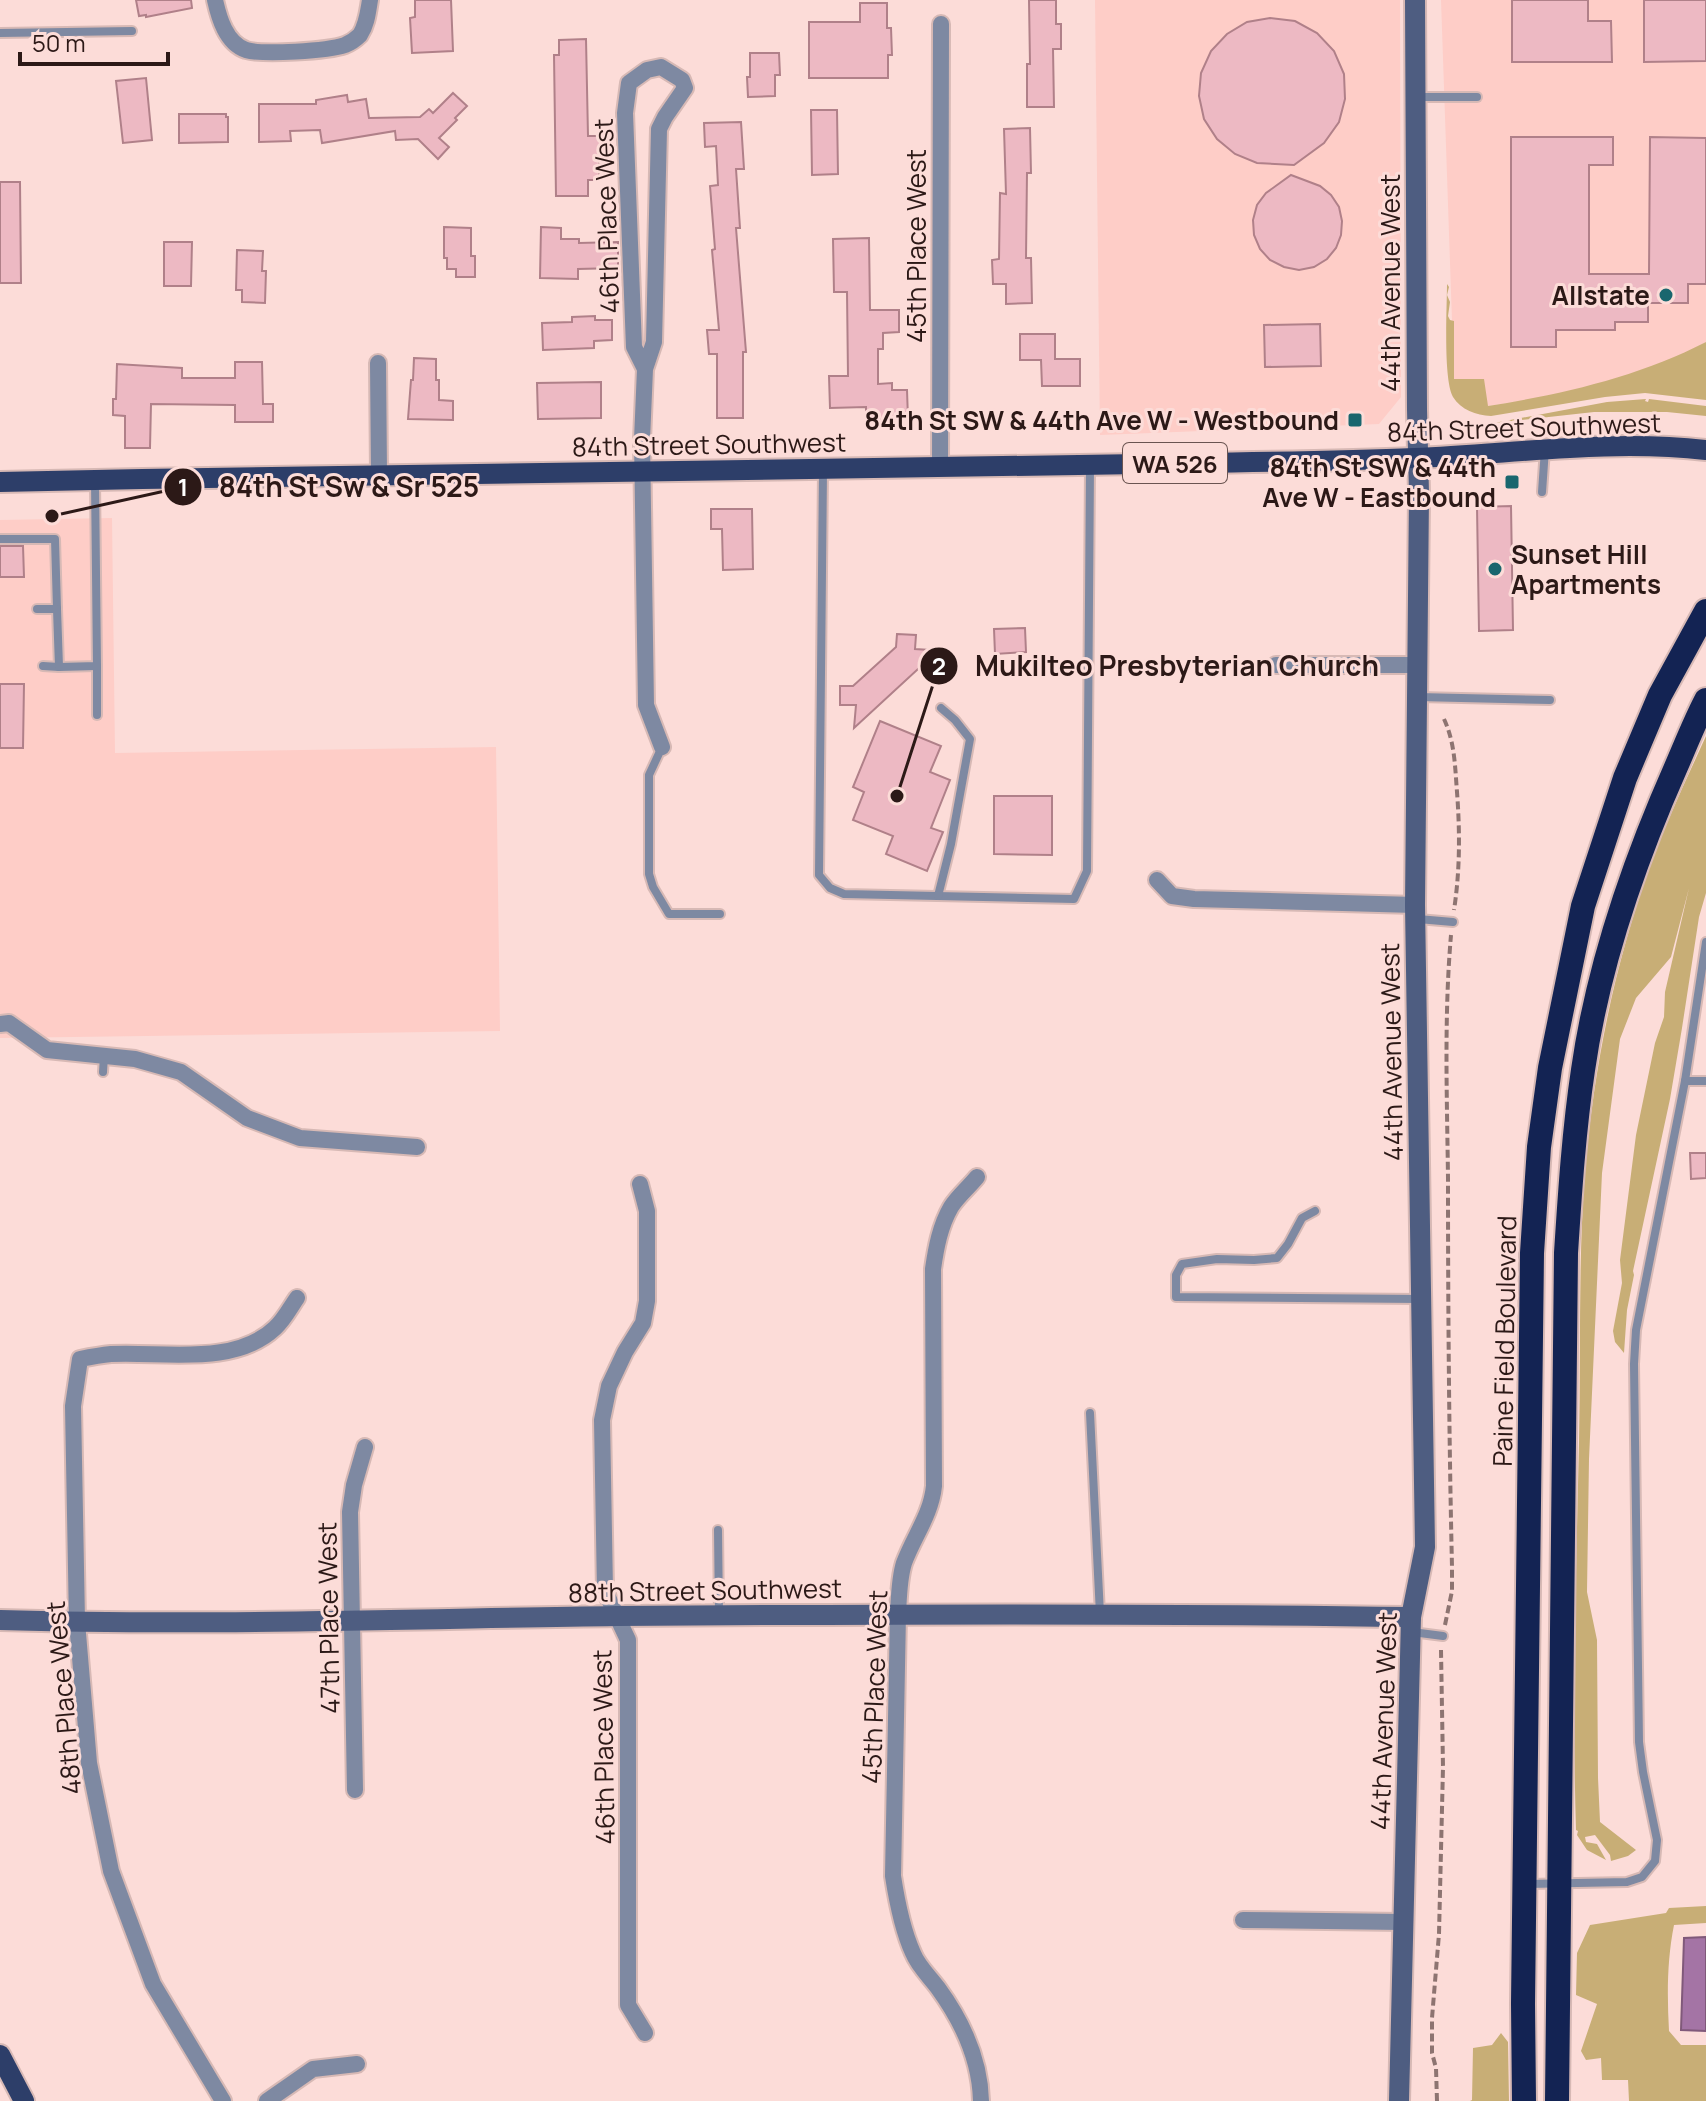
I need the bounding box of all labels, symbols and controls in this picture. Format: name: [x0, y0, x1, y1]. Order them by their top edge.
scale bar: [20, 16, 168, 66]
text: 50 m: [32, 26, 86, 59]
street label: 46th Place West: [585, 118, 627, 314]
street label: 45th Place West: [898, 149, 934, 343]
street label: 44th Avenue West: [1372, 174, 1408, 392]
place label: Allstate: [1551, 277, 1650, 313]
marker: Allstate: [1657, 286, 1675, 304]
place label: 84th St SW & 44th Ave W - Westbound: [864, 402, 1339, 438]
street label: 84th Street Southwest: [1386, 404, 1662, 450]
marker: 84th St SW & 44th Ave W - Westbound: [1346, 411, 1364, 429]
street label: 84th Street Southwest: [571, 424, 847, 464]
road number: WA 526: [1123, 443, 1227, 483]
place label: 84th St SW & 44th Ave W - Eastbound: [1262, 449, 1496, 515]
callout: 84th St Sw & Sr 525: [163, 461, 495, 513]
text: 84th St Sw & Sr 525: [219, 467, 479, 505]
text: 1: [178, 470, 188, 503]
marker: 84th St SW & 44th Ave W - Eastbound: [1503, 473, 1521, 491]
place label: Sunset Hill Apartments: [1511, 536, 1661, 602]
marker: Sunset Hill Apartments: [1486, 560, 1504, 578]
callout: Mukilteo Presbyterian Church: [919, 640, 1395, 692]
text: Mukilteo Presbyterian Church: [975, 646, 1379, 684]
text: 2: [932, 649, 946, 682]
street label: 44th Avenue West: [1371, 943, 1411, 1161]
street label: Paine Field Boulevard: [1484, 1215, 1524, 1467]
street label: 47th Place West: [308, 1522, 348, 1714]
street label: 88th Street Southwest: [568, 1570, 842, 1610]
street label: 45th Place West: [853, 1589, 895, 1785]
street label: 48th Place West: [37, 1600, 89, 1796]
street label: 44th Avenue West: [1361, 1611, 1405, 1831]
street label: 46th Place West: [583, 1649, 623, 1845]

